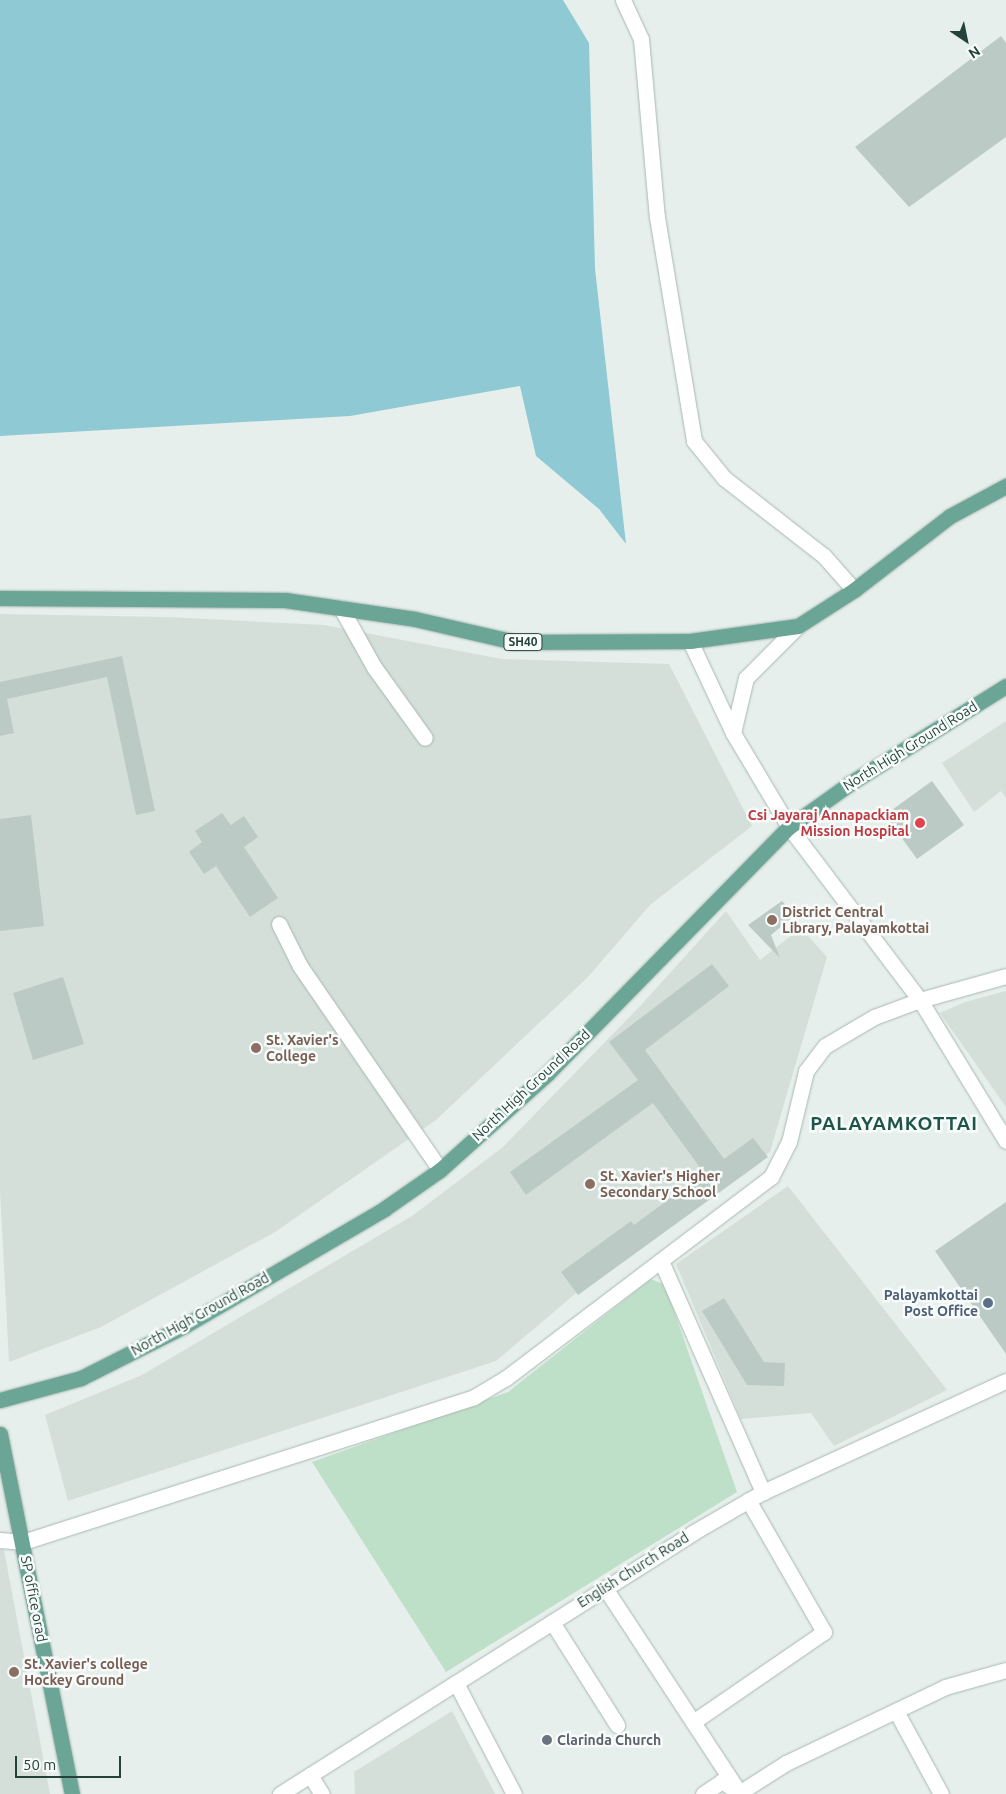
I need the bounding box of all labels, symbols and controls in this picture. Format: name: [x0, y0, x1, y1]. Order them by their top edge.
north arrow: [941, 15, 991, 65]
text: N: [966, 43, 983, 62]
road number: SH40: [503, 632, 543, 652]
street label: North High Ground Road: [840, 698, 980, 794]
place label: Csi Jayaraj Annapackiam Mission Hospital: [748, 807, 909, 840]
marker: Csi Jayaraj Annapackiam Mission Hospital: [913, 816, 927, 830]
place label: District Central Library, Palayamkottai: [782, 904, 929, 936]
marker: District Central Library, Palayamkottai: [766, 914, 778, 926]
street label: North High Ground Road: [469, 1026, 593, 1144]
place label: St. Xavier's College: [266, 1032, 339, 1064]
marker: St. Xavier's College: [250, 1042, 262, 1054]
district label: PALAYAMKOTTAI: [809, 1113, 979, 1135]
place label: St. Xavier's Higher Secondary School: [600, 1168, 720, 1200]
marker: St. Xavier's Higher Secondary School: [584, 1178, 596, 1190]
street label: North High Ground Road: [128, 1269, 272, 1359]
place label: Palayamkottai Post Office: [884, 1287, 978, 1320]
marker: Palayamkottai Post Office: [982, 1297, 994, 1309]
street label: English Church Road: [574, 1529, 692, 1611]
street label: SP office orad: [17, 1554, 51, 1644]
place label: St. Xavier's college Hockey Ground: [24, 1656, 148, 1688]
marker: St. Xavier's college Hockey Ground: [8, 1666, 20, 1678]
place label: Clarinda Church: [557, 1732, 661, 1748]
marker: Clarinda Church: [541, 1734, 553, 1746]
scale bar: [18, 1746, 124, 1778]
text: 50 m: [23, 1756, 56, 1773]

